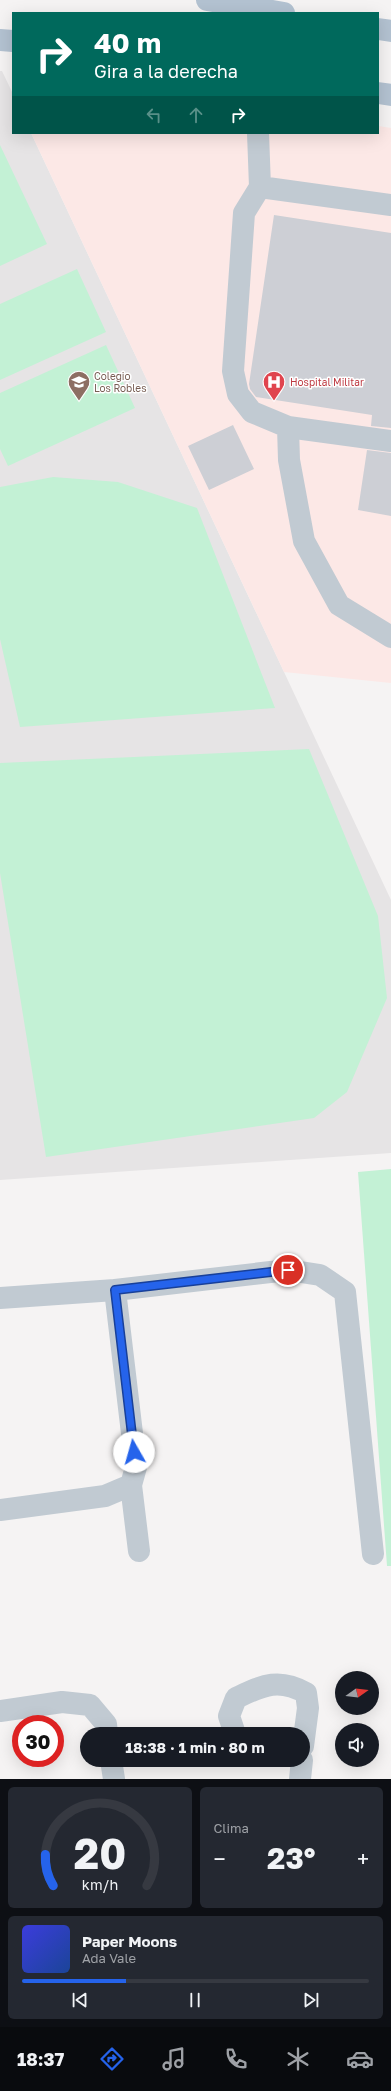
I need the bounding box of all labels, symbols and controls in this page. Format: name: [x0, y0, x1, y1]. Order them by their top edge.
text: 40 m: [94, 26, 161, 59]
icon: right: [28, 28, 80, 80]
text: Gira a la derecha: [94, 60, 238, 82]
icon: left: [143, 104, 165, 126]
icon: ahead: [185, 104, 207, 126]
icon: right: [227, 104, 249, 126]
school or university icon: Colegio Los Robles: [66, 369, 92, 402]
hospital icon: Hospital Militar: [261, 369, 287, 402]
place label: Colegio Los Robles: [94, 370, 146, 394]
place label: Hospital Militar: [290, 376, 364, 388]
pin: [271, 1253, 305, 1287]
icon: arrive: [277, 1259, 299, 1281]
position arrow: [113, 1431, 155, 1473]
north arrow: [335, 1671, 379, 1715]
map controls: [335, 1671, 379, 1767]
speed limit sign: 30: [12, 1715, 64, 1767]
button: sound: [335, 1723, 379, 1767]
text: 18:38 · 1 min · 80 m: [125, 1738, 265, 1756]
text: Clima: [214, 1820, 249, 1836]
text: 20: [74, 1827, 126, 1877]
text: 23°: [267, 1840, 315, 1876]
text: −: [214, 1845, 226, 1872]
text: +: [357, 1845, 369, 1872]
text: km/h: [82, 1875, 118, 1892]
text: Paper Moons: [82, 1932, 177, 1950]
text: Ada Vale: [82, 1950, 136, 1966]
icon: previous: [69, 1989, 91, 2011]
icon: pause: [184, 1989, 206, 2011]
icon: next: [300, 1989, 322, 2011]
icon: directions: [98, 2045, 126, 2073]
icon: music: [160, 2045, 188, 2073]
icon: phone: [222, 2045, 250, 2073]
icon: climate: [284, 2045, 312, 2073]
icon: car: [346, 2045, 374, 2073]
text: 18:37: [17, 2048, 64, 2070]

